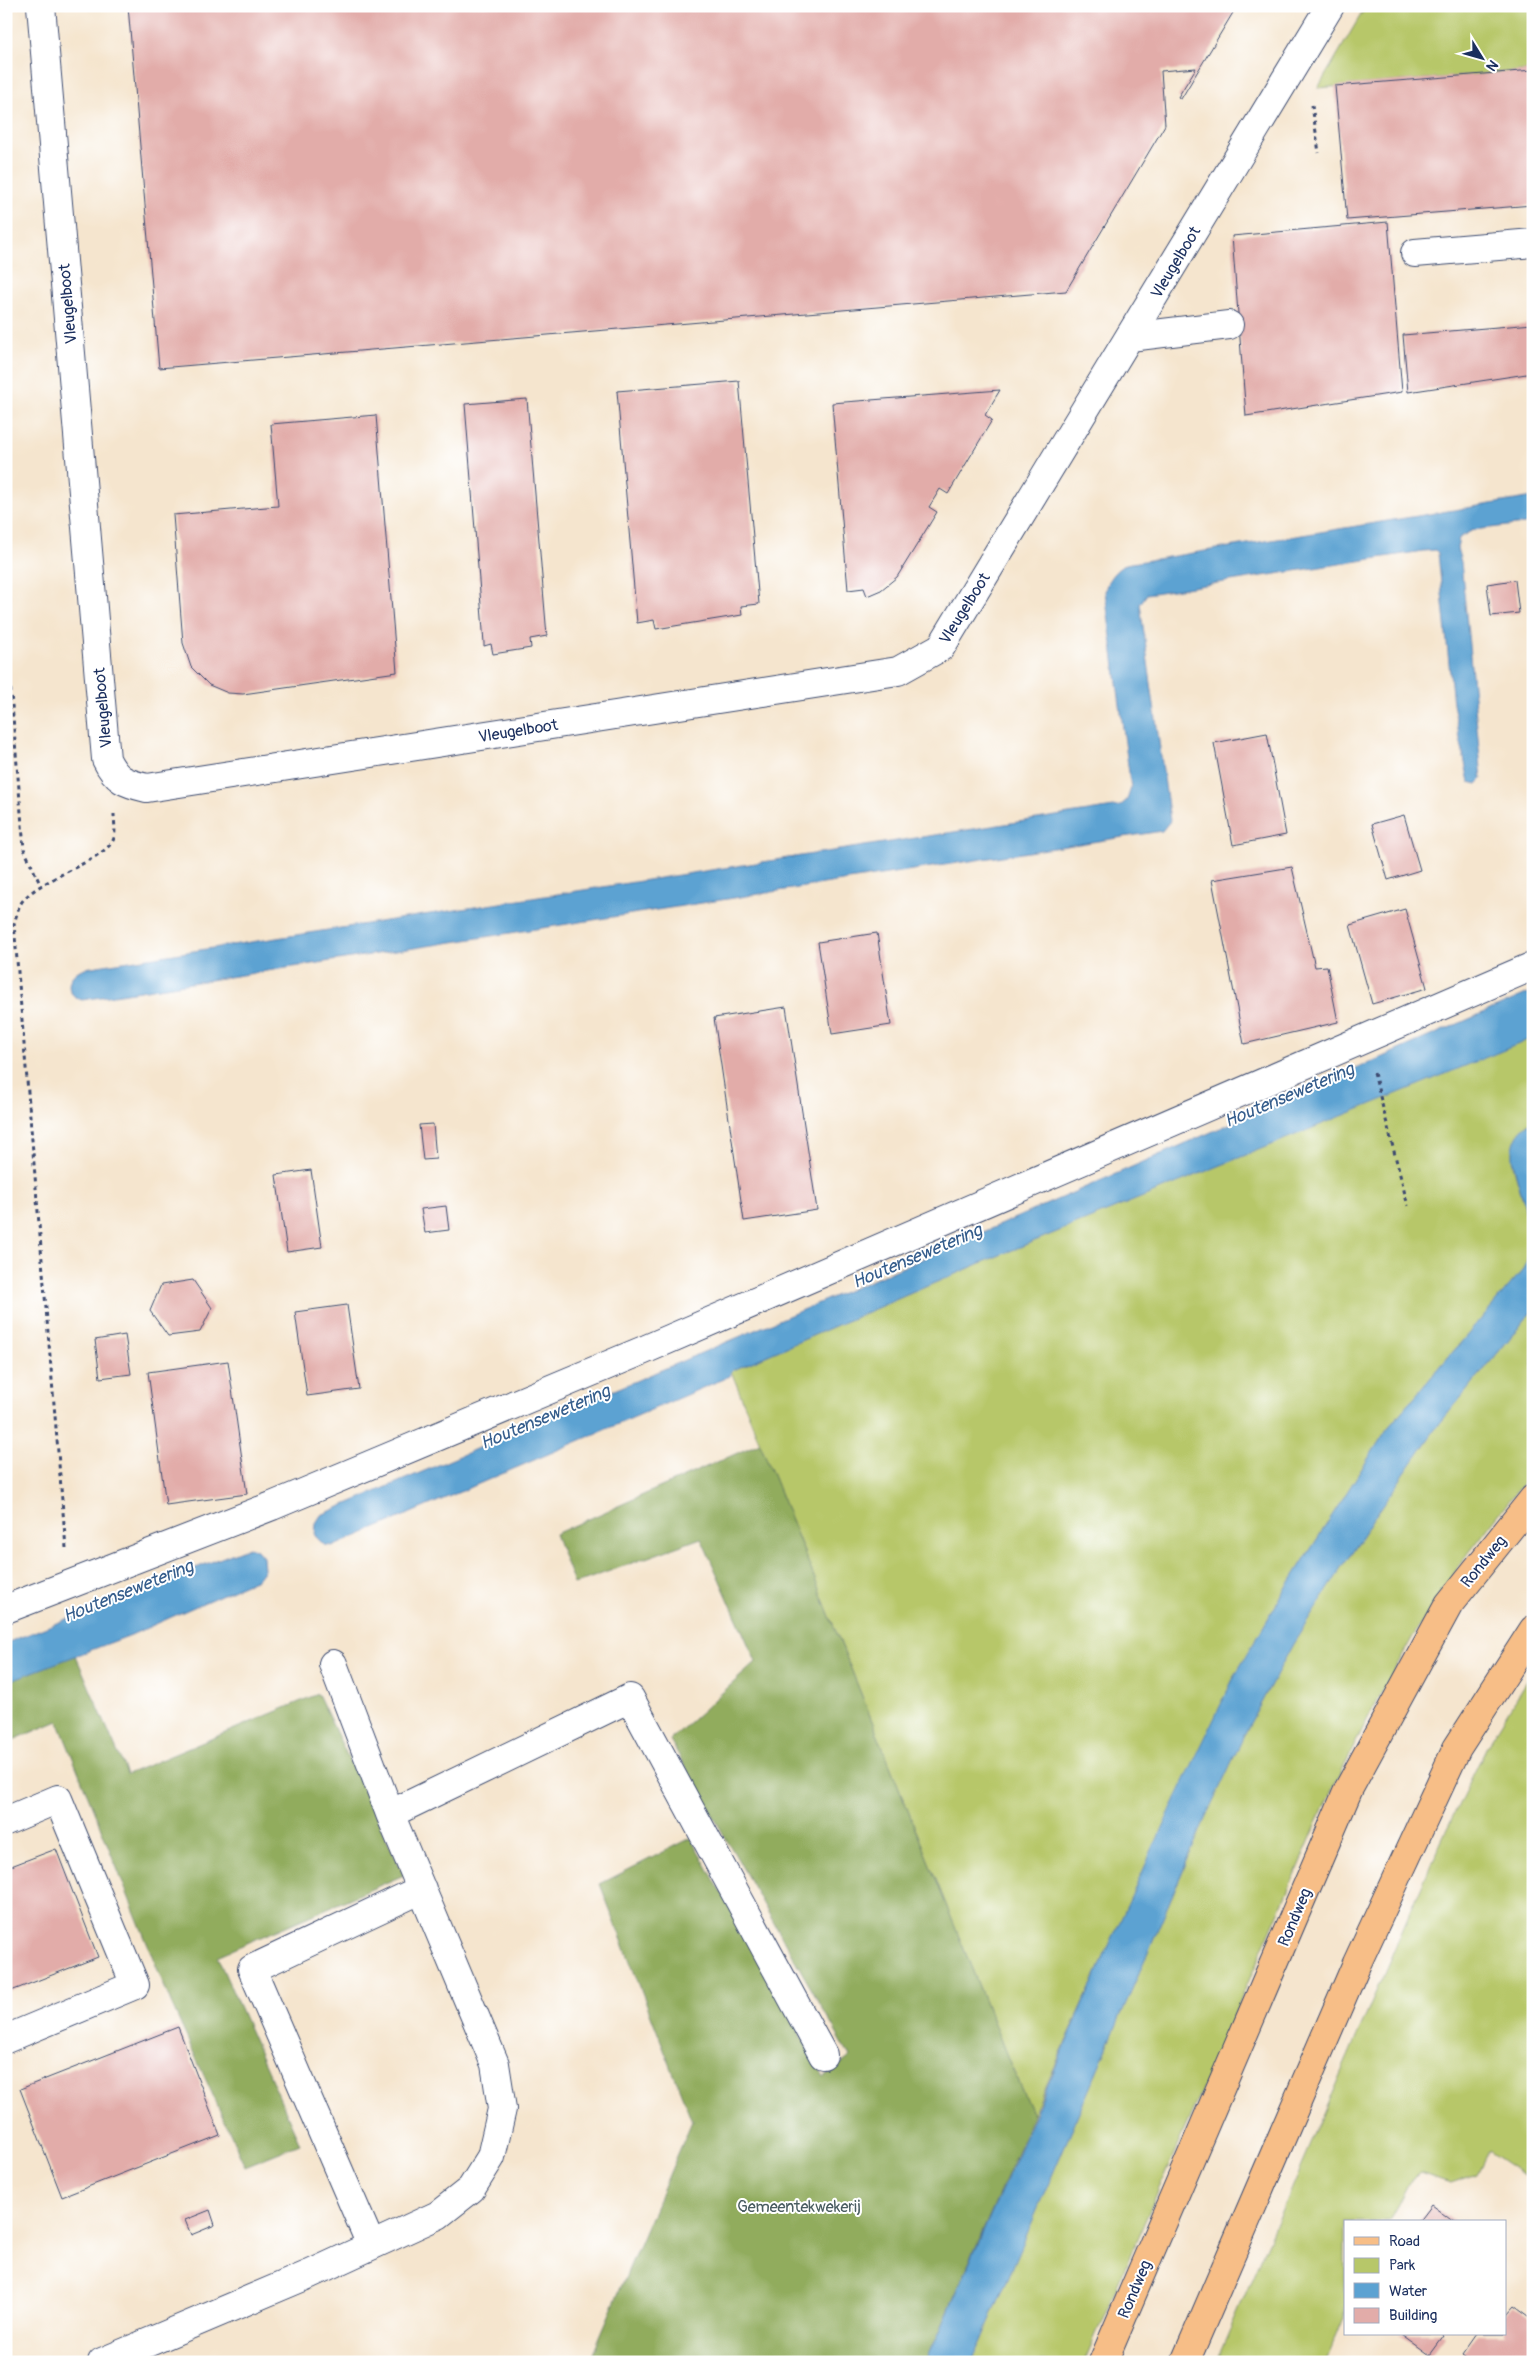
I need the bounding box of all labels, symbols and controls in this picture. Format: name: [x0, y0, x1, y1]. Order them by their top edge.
north arrow: [1456, 32, 1506, 82]
text: N: [1482, 57, 1502, 74]
street label: Vleugelboot: [1147, 222, 1205, 302]
street label: Vleugelboot: [54, 262, 81, 345]
street label: Vleugelboot: [935, 569, 995, 648]
street label: Vleugelboot: [89, 666, 116, 749]
street label: Vleugelboot: [477, 715, 560, 747]
water label: Houtensewetering: [1221, 1057, 1359, 1133]
water label: Houtensewetering: [849, 1218, 987, 1294]
water label: Houtensewetering: [477, 1379, 615, 1455]
street label: Rondweg: [1457, 1532, 1511, 1592]
water label: Houtensewetering: [60, 1554, 198, 1628]
street label: Rondweg: [1274, 1885, 1316, 1950]
park label: Gemeentekwekerij: [737, 2197, 861, 2217]
legend: [1344, 2220, 1506, 2336]
text: Road: [1389, 2232, 1420, 2251]
text: Park: [1389, 2256, 1416, 2275]
street label: Rondweg: [1114, 2257, 1156, 2322]
text: Water: [1389, 2282, 1428, 2301]
text: Building: [1389, 2306, 1437, 2325]

